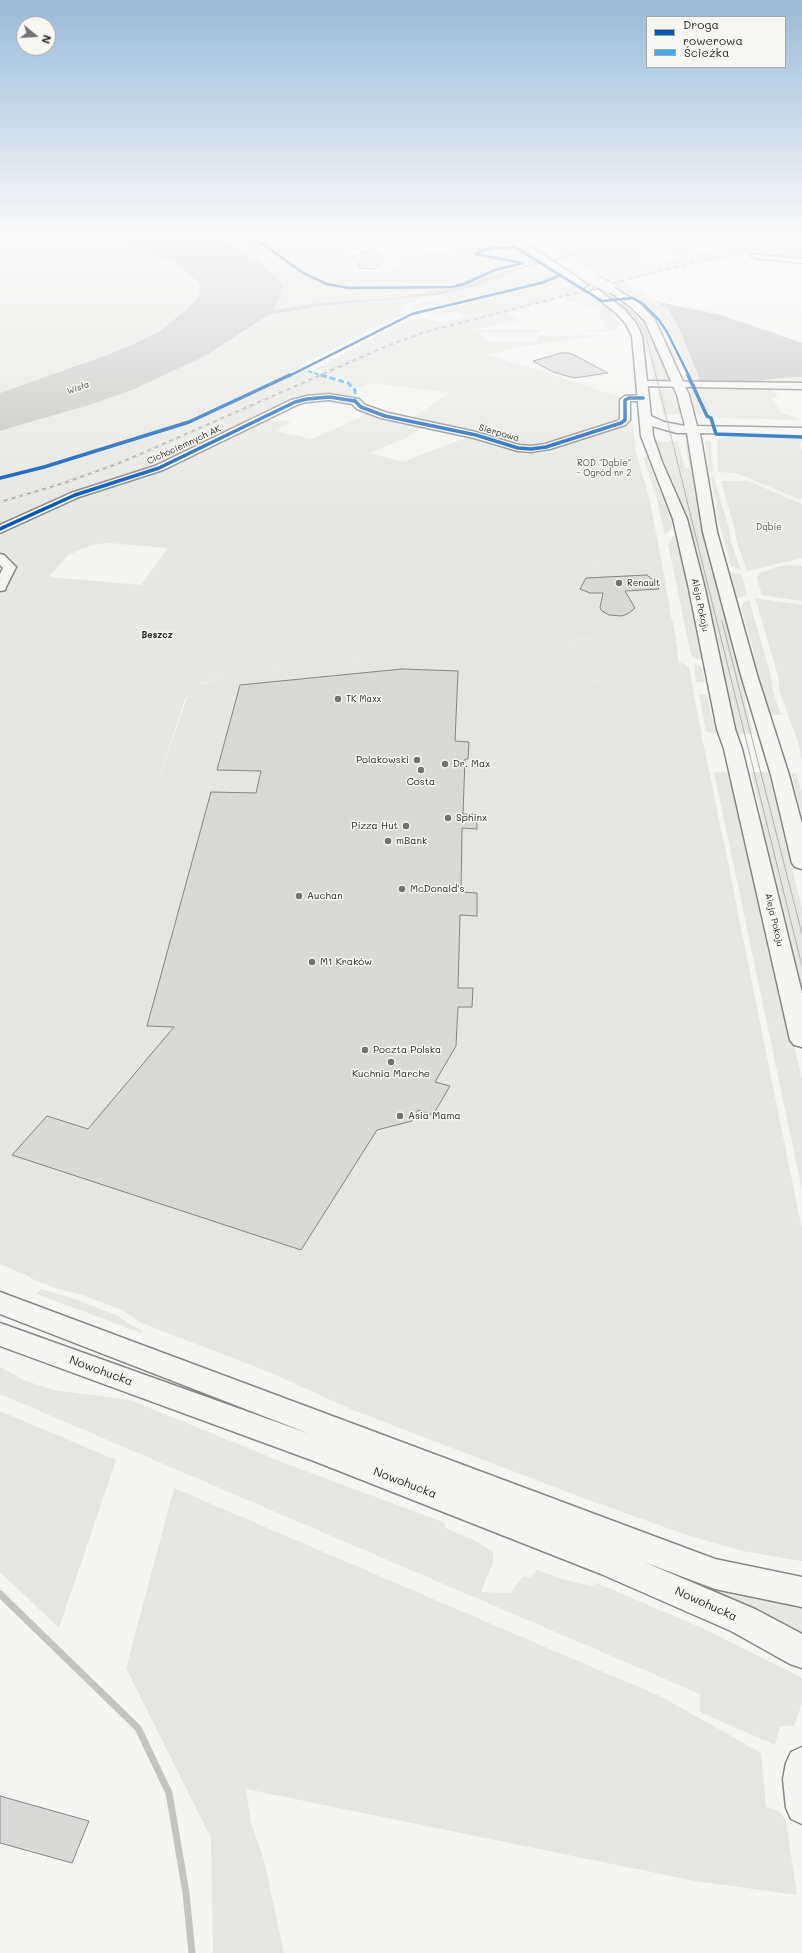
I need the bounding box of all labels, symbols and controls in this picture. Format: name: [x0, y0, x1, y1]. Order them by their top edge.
north arrow: [16, 16, 56, 56]
legend: [646, 16, 786, 68]
text: Droga rowerowa: [683, 16, 743, 48]
text: N: [39, 33, 55, 46]
text: Ścieżka: [684, 44, 729, 60]
water label: Wisła: [65, 379, 91, 397]
street label: Sierpowa: [478, 422, 520, 444]
street label: Cichociemnych AK: [145, 423, 223, 467]
park label: ROD "Dąbie" - Ogród nr 2: [577, 458, 631, 479]
park label: Dąbie: [756, 522, 782, 532]
street label: Aleja Pokoju: [689, 577, 711, 633]
marker: Renault: [614, 578, 624, 588]
place label: Renault: [627, 578, 660, 588]
district label: Beszcz: [141, 630, 173, 640]
marker: TK Maxx: [333, 694, 343, 704]
place label: TK Maxx: [346, 694, 381, 704]
place label: Polakowski: [356, 754, 409, 766]
marker: Polakowski: [412, 755, 422, 765]
place label: Dr. Max: [453, 758, 490, 770]
marker: Dr. Max: [440, 759, 450, 769]
marker: Costa: [416, 765, 426, 775]
place label: Costa: [407, 776, 435, 788]
place label: Sphinx: [456, 812, 487, 824]
marker: Sphinx: [443, 813, 453, 823]
place label: Pizza Hut: [351, 820, 398, 832]
marker: Pizza Hut: [401, 821, 411, 831]
place label: mBank: [396, 835, 427, 847]
marker: mBank: [383, 836, 393, 846]
place label: McDonald's: [410, 883, 464, 895]
marker: McDonald's: [397, 884, 407, 894]
place label: Auchan: [307, 890, 343, 902]
marker: Auchan: [294, 891, 304, 901]
street label: Aleja Pokoju: [763, 892, 785, 948]
place label: M1 Kraków: [320, 956, 372, 968]
marker: M1 Kraków: [307, 957, 317, 967]
place label: Poczta Polska: [373, 1044, 441, 1056]
marker: Poczta Polska: [360, 1045, 370, 1055]
marker: Kuchnia Marche: [386, 1057, 396, 1067]
place label: Kuchnia Marche: [352, 1068, 430, 1080]
place label: Asia Mama: [408, 1110, 461, 1122]
marker: Asia Mama: [395, 1111, 405, 1121]
street label: Nowohucka: [67, 1353, 135, 1389]
street label: Nowohucka: [371, 1464, 439, 1502]
street label: Nowohucka: [673, 1584, 739, 1624]

